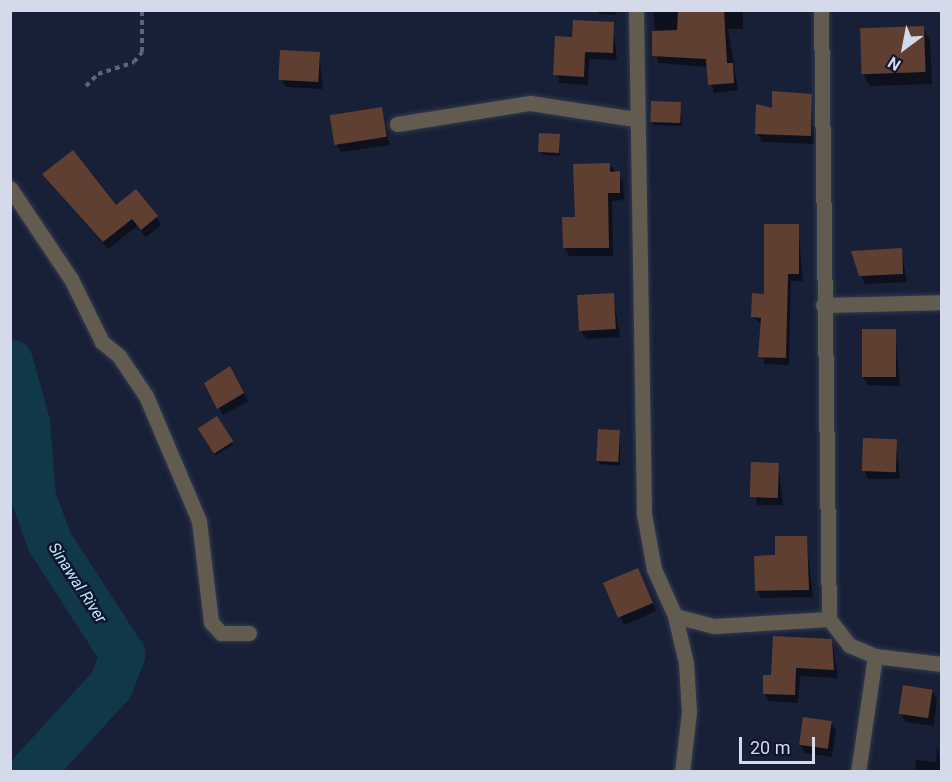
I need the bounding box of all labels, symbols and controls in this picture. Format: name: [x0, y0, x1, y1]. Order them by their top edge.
north arrow: [874, 18, 934, 78]
text: N: [884, 53, 904, 75]
water label: Sinawal River: [44, 539, 110, 627]
scale bar: [742, 725, 818, 763]
text: 20 m: [750, 737, 790, 758]

